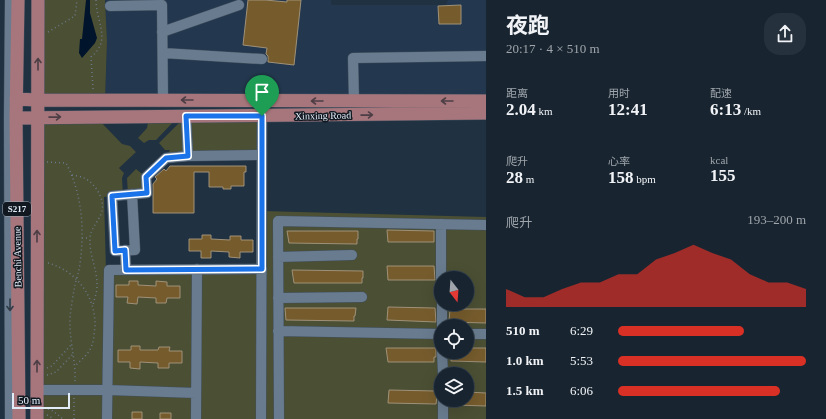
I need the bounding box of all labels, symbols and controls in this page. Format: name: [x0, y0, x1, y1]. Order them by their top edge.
text: 夜跑: [506, 13, 550, 38]
button: share: [764, 13, 806, 55]
text: 20:17 · 4 × 510 m: [506, 41, 600, 56]
one-way arrow: [34, 58, 42, 71]
pin: [245, 75, 279, 116]
icon: arrive: [251, 81, 273, 103]
text: 距离: [506, 87, 528, 99]
text: 用时: [608, 87, 630, 99]
text: 配速: [710, 87, 732, 99]
one-way arrow: [181, 96, 194, 104]
one-way arrow: [311, 97, 324, 105]
one-way arrow: [441, 97, 454, 105]
text: 2.04: [506, 100, 536, 119]
text: 12:41: [608, 100, 648, 119]
text: 6:13: [710, 100, 741, 119]
text: km: [536, 105, 553, 117]
text: /km: [741, 105, 761, 117]
street label: Xinxing Road: [295, 110, 351, 121]
one-way arrow: [360, 111, 373, 119]
one-way arrow: [48, 113, 61, 121]
text: kcal: [710, 154, 728, 166]
text: 爬升: [506, 155, 528, 167]
text: 心率: [608, 155, 630, 167]
text: 155: [710, 166, 736, 185]
text: 28: [506, 168, 523, 187]
text: 158: [608, 168, 634, 187]
text: m: [523, 173, 534, 185]
text: bpm: [634, 173, 656, 185]
road number: S217: [3, 202, 31, 216]
text: 193–200 m: [747, 212, 806, 227]
text: 爬升: [506, 215, 532, 230]
street label: Benchi Avenue: [11, 226, 24, 287]
one-way arrow: [33, 230, 41, 243]
north arrow: [434, 271, 474, 311]
map controls: [434, 271, 474, 407]
one-way arrow: [6, 298, 13, 311]
button: locate: [434, 319, 474, 359]
text: 510 m: [506, 323, 540, 338]
text: 6:29: [570, 323, 593, 338]
text: 1.0 km: [506, 353, 544, 368]
text: 5:53: [570, 353, 593, 368]
one-way arrow: [33, 360, 41, 373]
button: layers: [434, 367, 474, 407]
text: 1.5 km: [506, 383, 544, 398]
text: 6:06: [570, 383, 593, 398]
scale bar: [12, 391, 70, 410]
text: 50 m: [18, 394, 40, 406]

